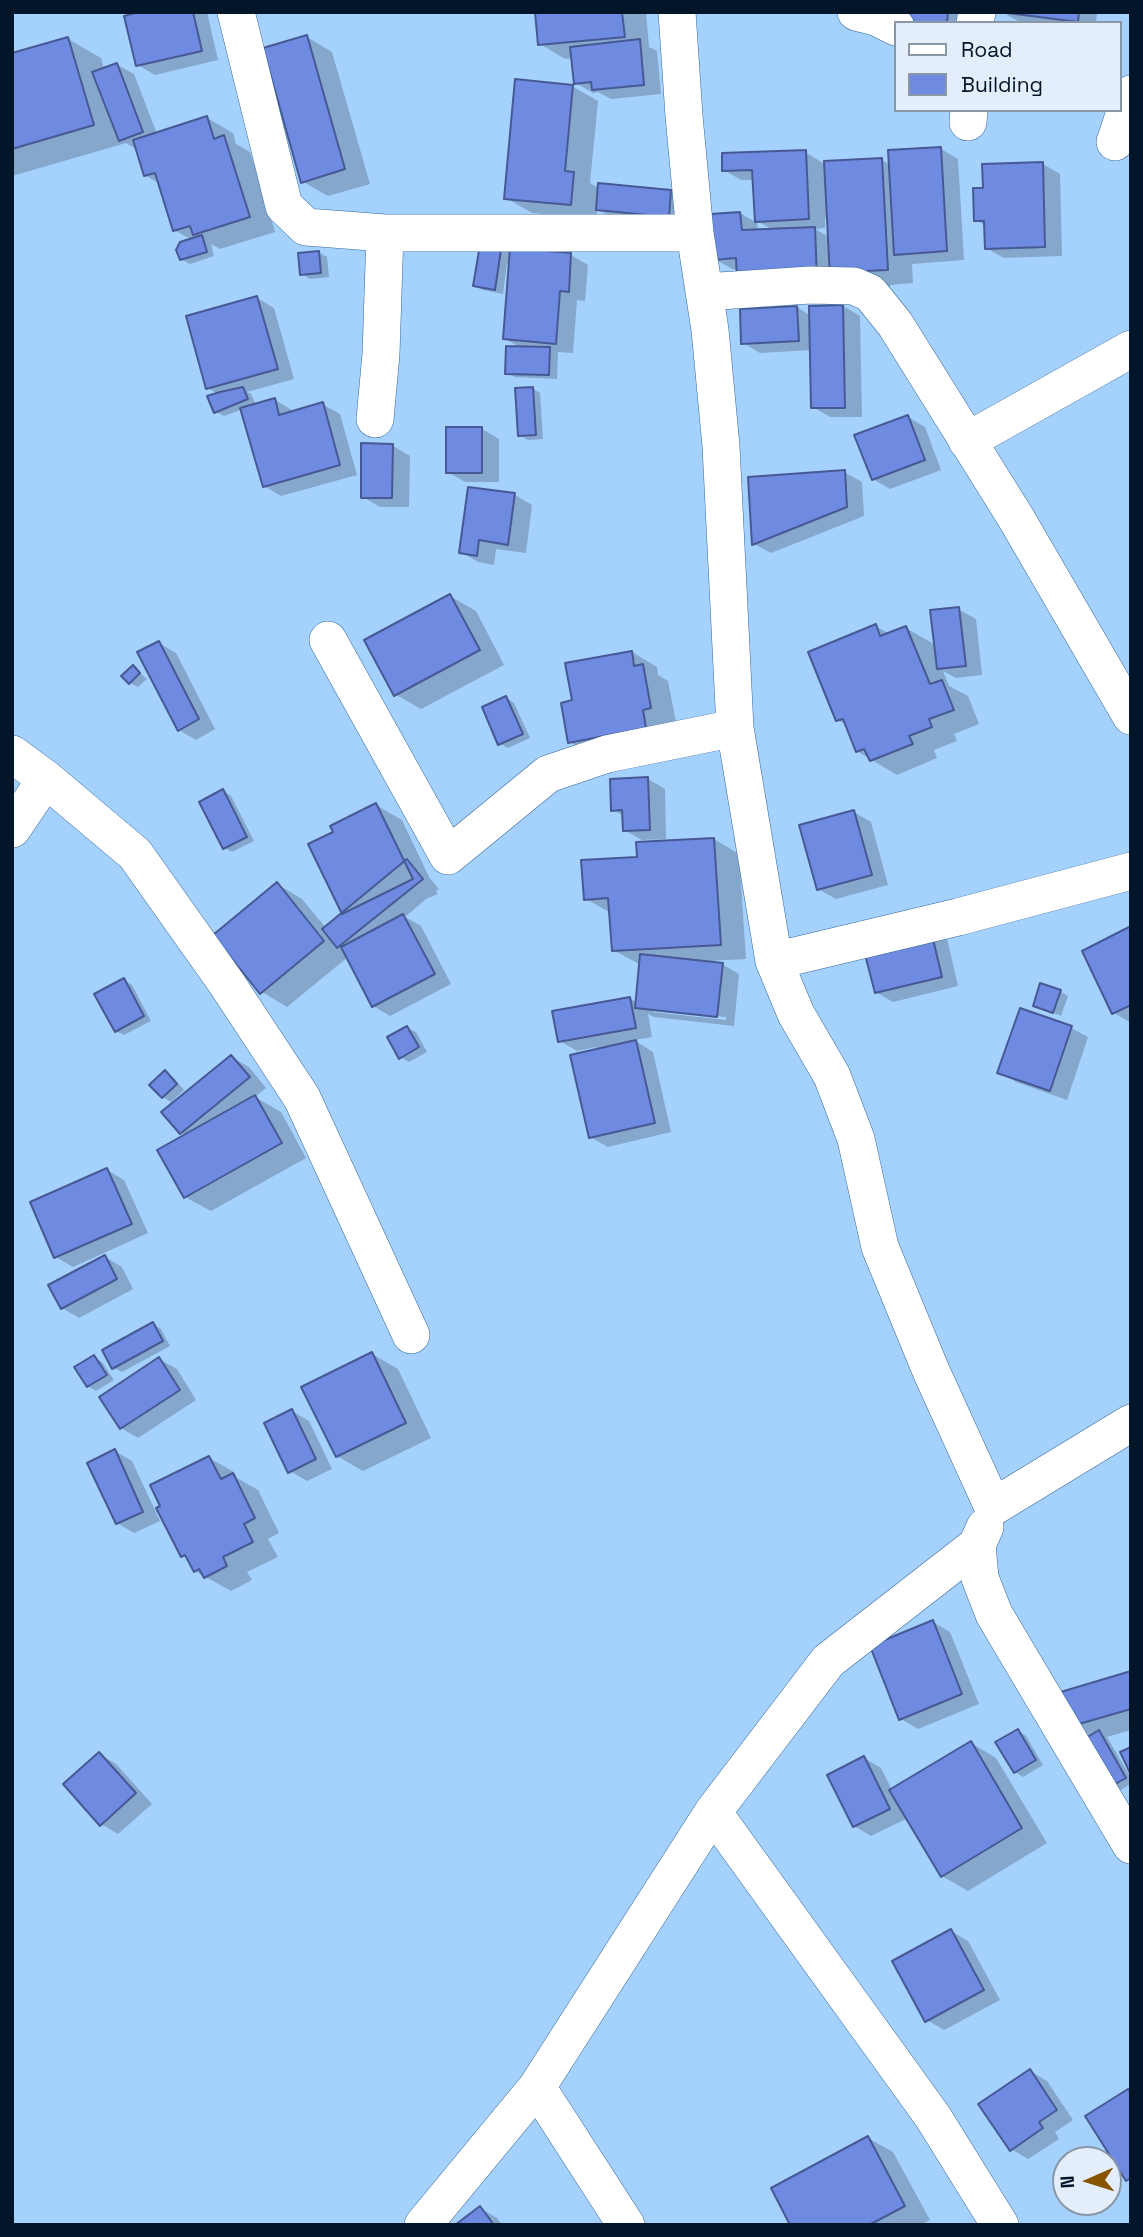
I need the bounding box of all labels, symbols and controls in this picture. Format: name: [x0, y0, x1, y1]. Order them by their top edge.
legend: [894, 21, 1122, 112]
text: Road: [961, 36, 1013, 63]
text: Building: [961, 71, 1043, 98]
north arrow: [1052, 2146, 1122, 2216]
text: N: [1055, 2175, 1080, 2189]

